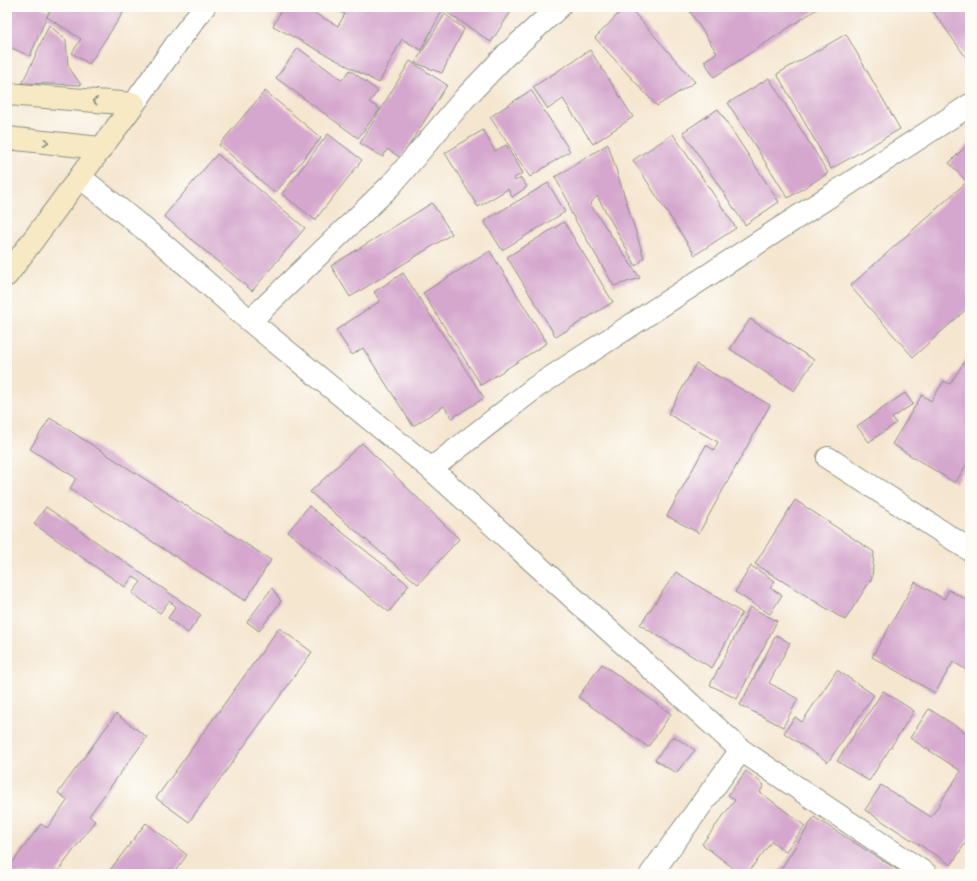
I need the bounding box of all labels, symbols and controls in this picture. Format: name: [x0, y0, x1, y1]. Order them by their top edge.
one-way arrow: [92, 96, 98, 105]
one-way arrow: [43, 137, 49, 146]

